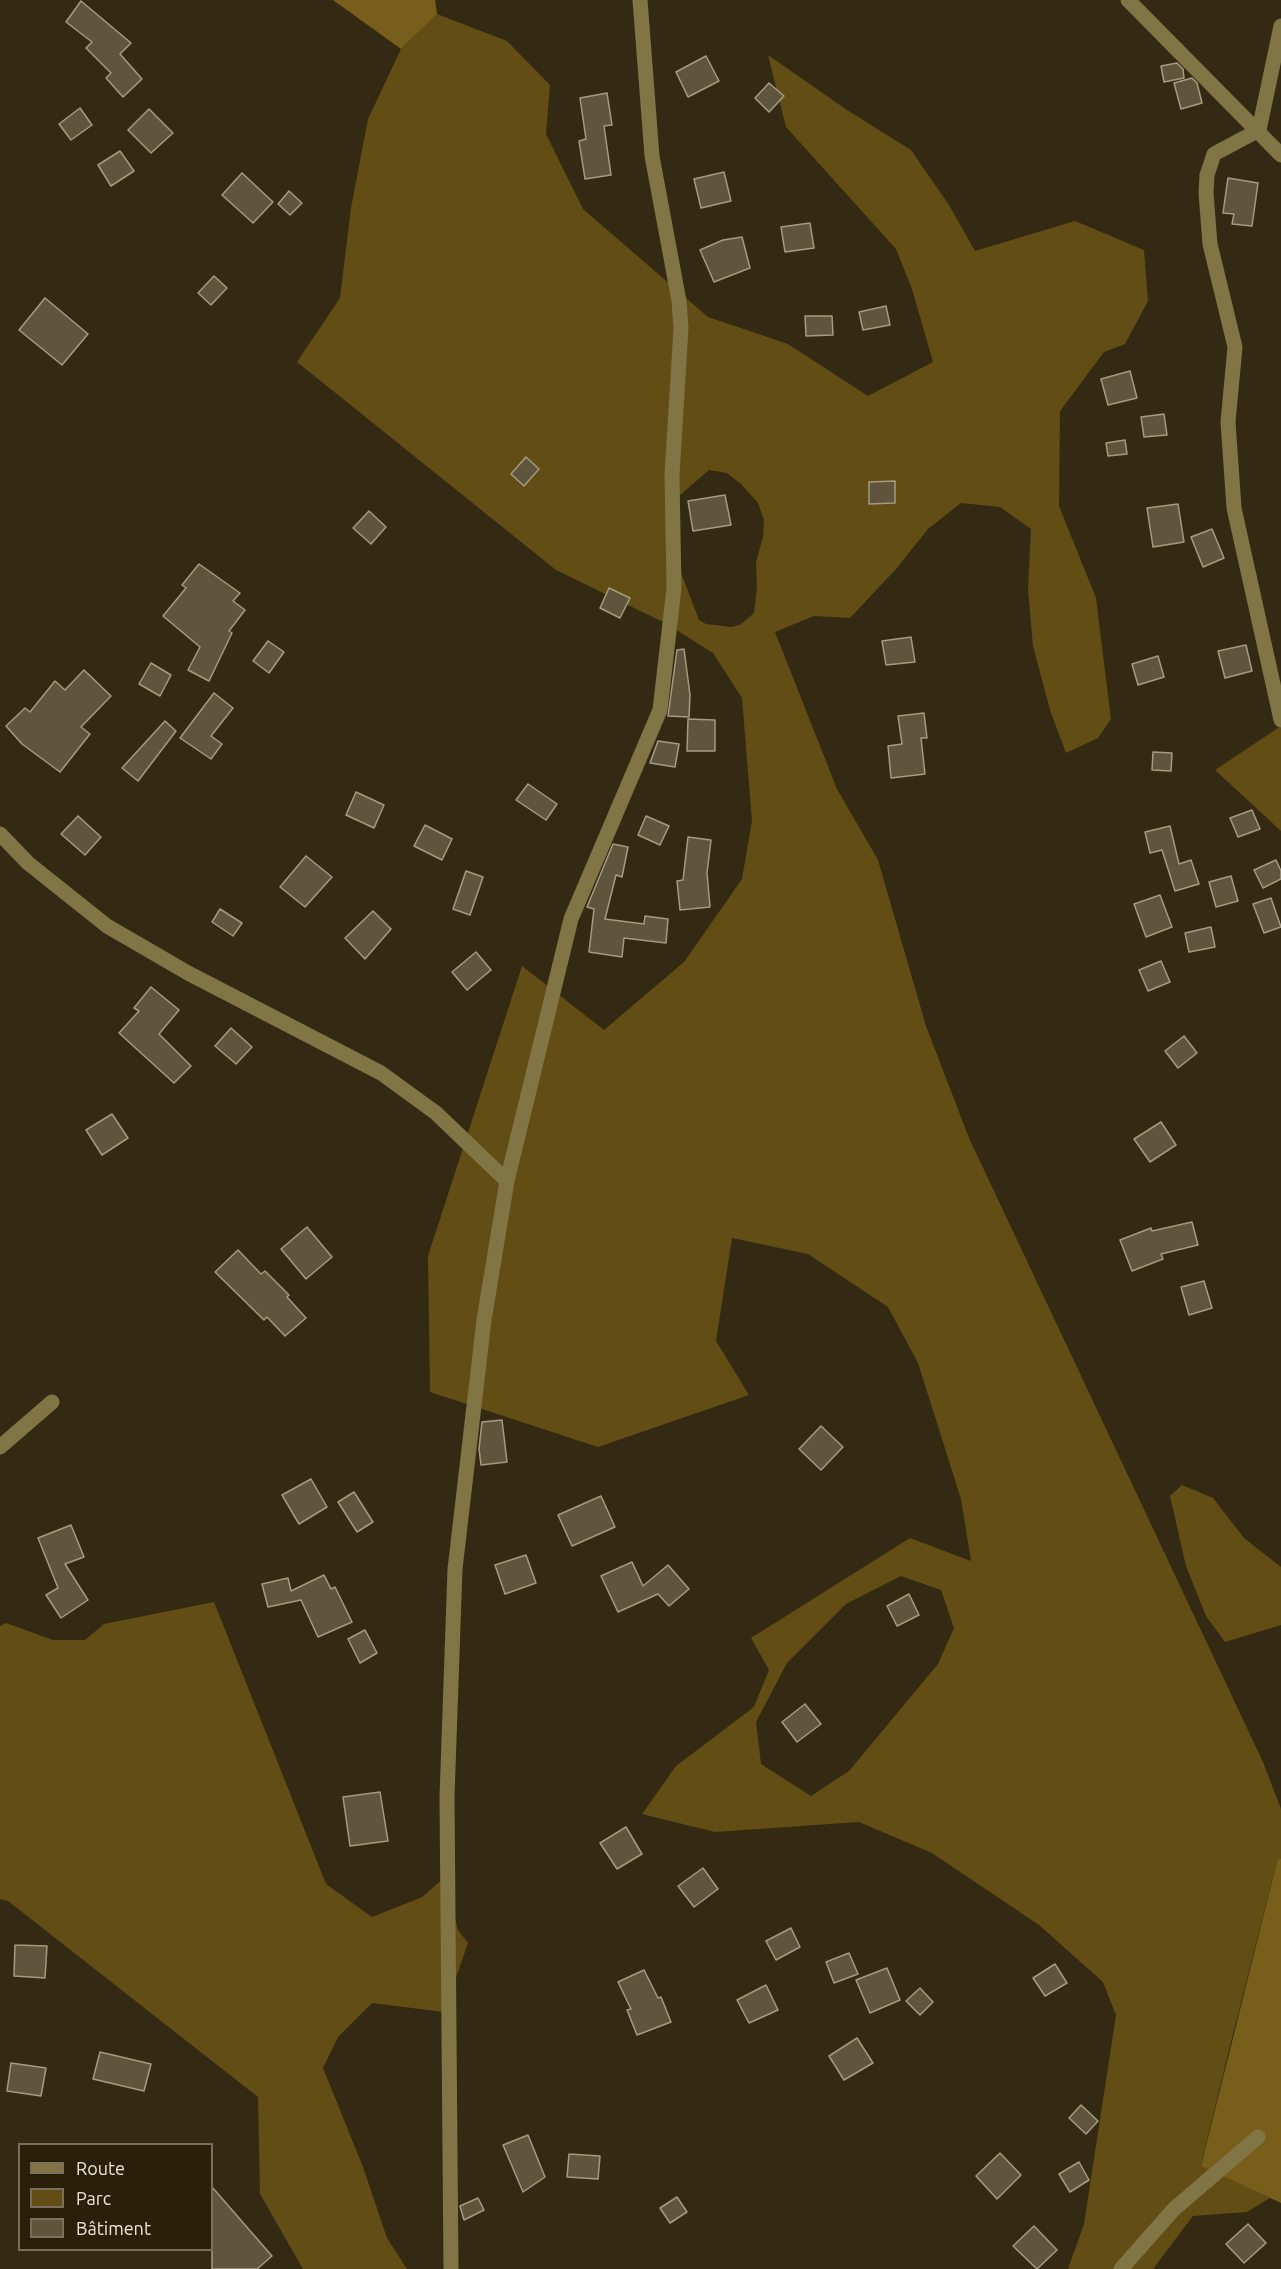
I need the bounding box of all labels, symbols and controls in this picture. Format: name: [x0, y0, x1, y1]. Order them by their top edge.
legend: [18, 2143, 213, 2251]
text: Route: [76, 2158, 125, 2178]
text: Parc: [76, 2188, 111, 2208]
text: Bâtiment: [76, 2218, 151, 2238]

